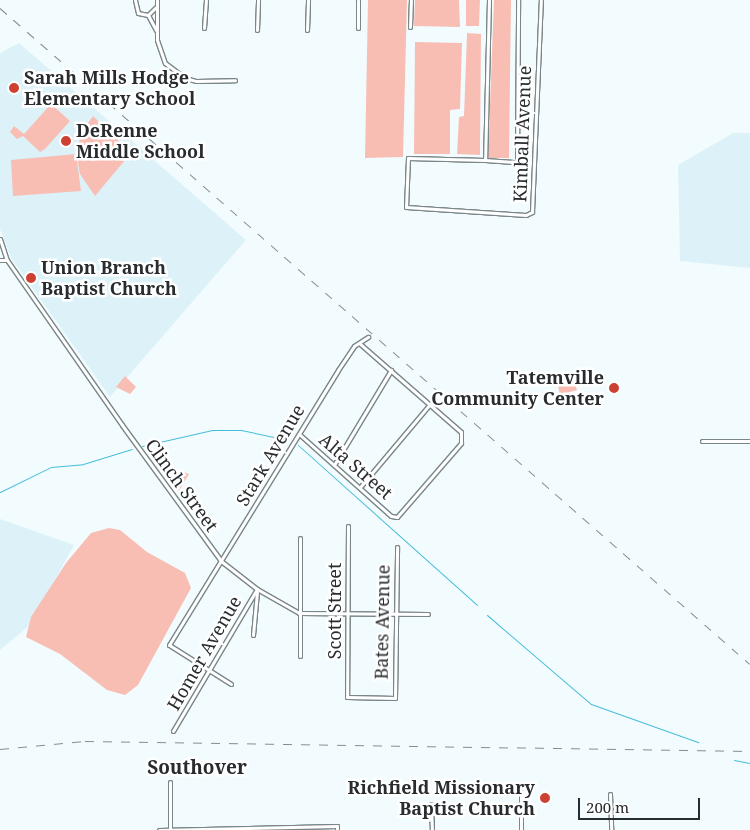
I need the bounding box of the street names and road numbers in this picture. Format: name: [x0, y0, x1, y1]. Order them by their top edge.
street label: Kimball Avenue: [509, 65, 535, 203]
street label: Stark Avenue: [231, 400, 309, 510]
street label: Alta Street: [315, 428, 397, 504]
street label: Clinch Street: [141, 434, 223, 536]
street label: Scott Street: [323, 563, 345, 659]
street label: Bates Avenue: [370, 564, 394, 680]
street label: Homer Avenue: [162, 592, 246, 714]

